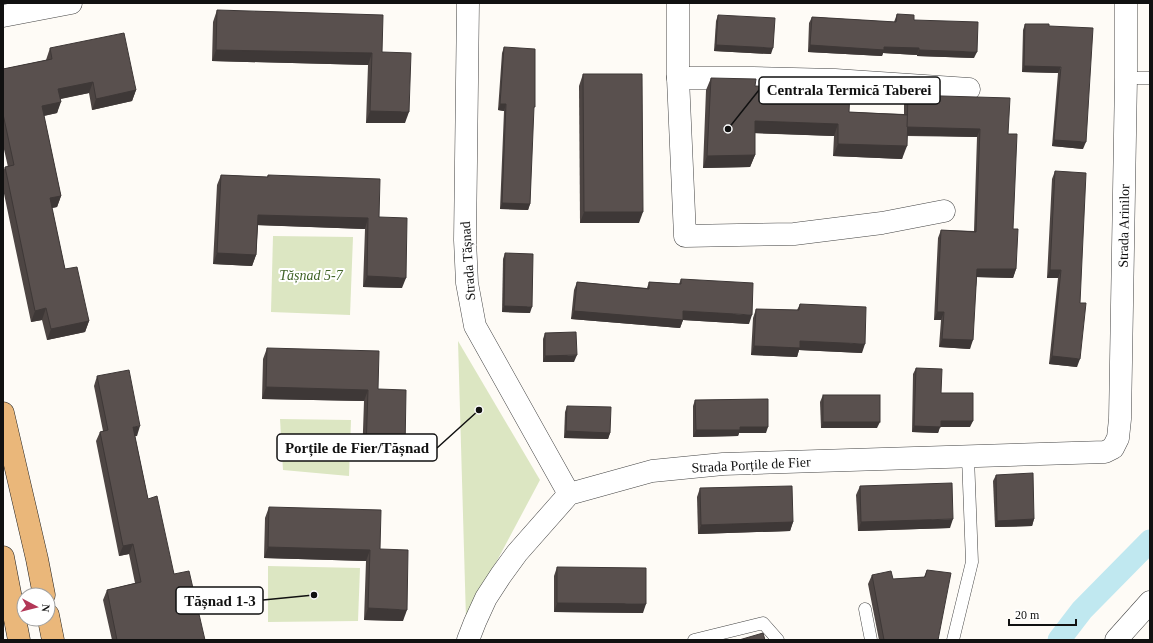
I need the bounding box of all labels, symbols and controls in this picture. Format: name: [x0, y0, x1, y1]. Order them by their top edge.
callout: Centrala Termică Taberei: [759, 77, 940, 104]
text: Centrala Termică Taberei: [767, 82, 931, 98]
street label: Strada Arinilor: [1116, 184, 1132, 268]
street label: Strada Tășnad: [458, 221, 479, 301]
park label: Tășnad 5-7: [279, 268, 344, 284]
callout: Porțile de Fier/Tășnad: [277, 434, 437, 461]
text: Porțile de Fier/Tășnad: [285, 440, 430, 457]
street label: Strada Porțile de Fier: [691, 454, 811, 477]
north arrow: [16, 587, 56, 627]
callout: Tășnad 1-3: [176, 587, 263, 614]
text: Tășnad 1-3: [184, 593, 256, 610]
scale bar: [1009, 601, 1076, 627]
text: N: [39, 604, 52, 613]
text: 20 m: [1015, 608, 1040, 622]

